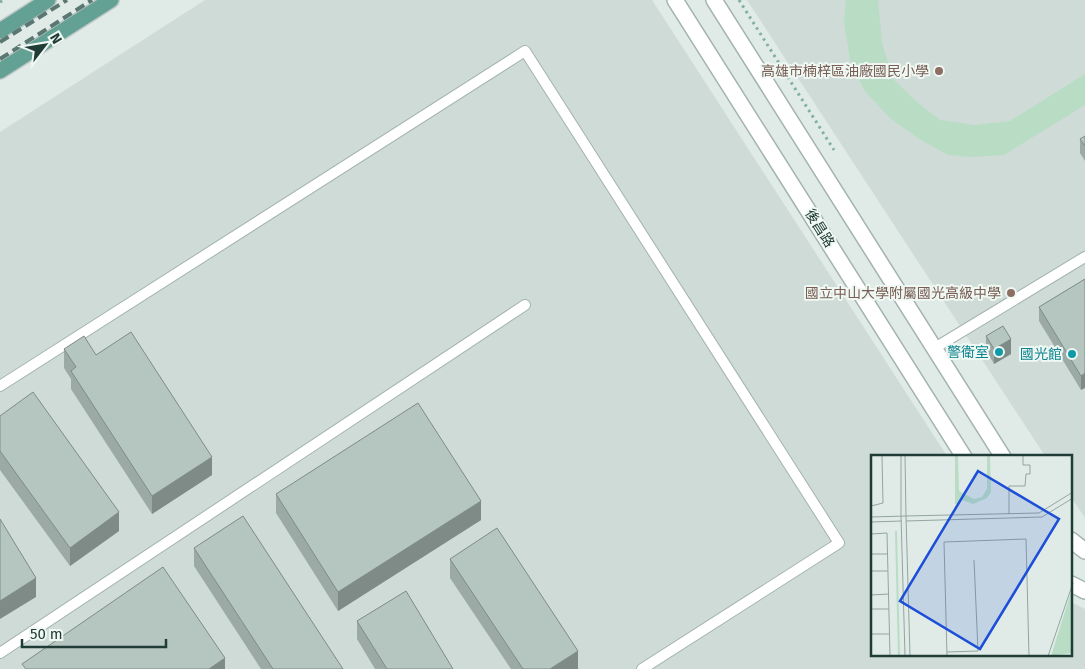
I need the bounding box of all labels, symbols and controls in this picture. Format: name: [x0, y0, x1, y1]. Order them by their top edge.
north arrow: [20, 20, 70, 70]
text: N: [46, 30, 65, 47]
place label: 高雄市楠梓區油廠國民小學: [761, 63, 929, 80]
marker: 高雄市楠梓區油廠國民小學: [933, 65, 945, 77]
street label: 後昌路: [801, 206, 838, 251]
place label: 國立中山大學附屬國光高級中學: [805, 285, 1001, 302]
marker: 國立中山大學附屬國光高級中學: [1005, 287, 1017, 299]
place label: 警衛室: [947, 344, 989, 361]
marker: 警衛室: [993, 346, 1005, 358]
place label: 國光館: [1020, 346, 1062, 363]
marker: 國光館: [1066, 348, 1078, 360]
inset map: [871, 455, 1072, 656]
scale bar: [22, 616, 166, 648]
text: 50 m: [30, 625, 63, 643]

